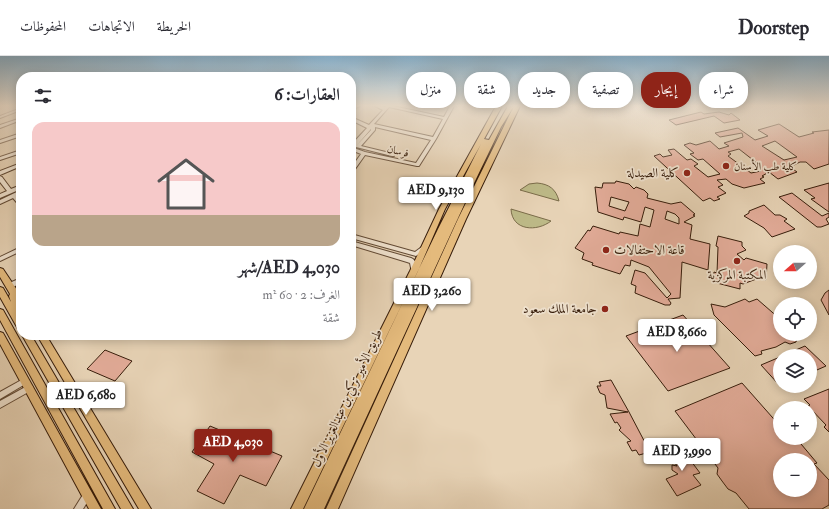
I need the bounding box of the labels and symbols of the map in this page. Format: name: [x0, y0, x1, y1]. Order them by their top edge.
street label: فرسان: [386, 142, 410, 161]
place label: كلية طب الأسنان: [734, 158, 797, 174]
marker: كلية طب الأسنان: [721, 161, 731, 171]
place label: كلية الصيدلة: [626, 165, 679, 181]
marker: كلية الصيدلة: [682, 168, 692, 178]
pin: AED 9,130: [390, 177, 482, 211]
place label: قاعة الاحتفالات: [614, 242, 685, 258]
marker: قاعة الاحتفالات: [601, 245, 611, 255]
north arrow: [773, 245, 817, 289]
marker: المكتبة المركزية: [732, 256, 742, 266]
place label: المكتبة المركزية: [708, 267, 767, 283]
pin: AED 3,260: [386, 278, 478, 312]
place label: جامعة الملك سعود: [523, 301, 597, 317]
marker: جامعة الملك سعود: [600, 304, 610, 314]
pin: AED 8,660: [631, 319, 723, 353]
street label: طريق الأمير تركي بن عبدالعزيز الأول: [307, 326, 389, 471]
pin: AED 6,680: [40, 382, 132, 416]
pin: AED 4,030: [187, 429, 279, 463]
pin: AED 3,990: [636, 438, 728, 472]

